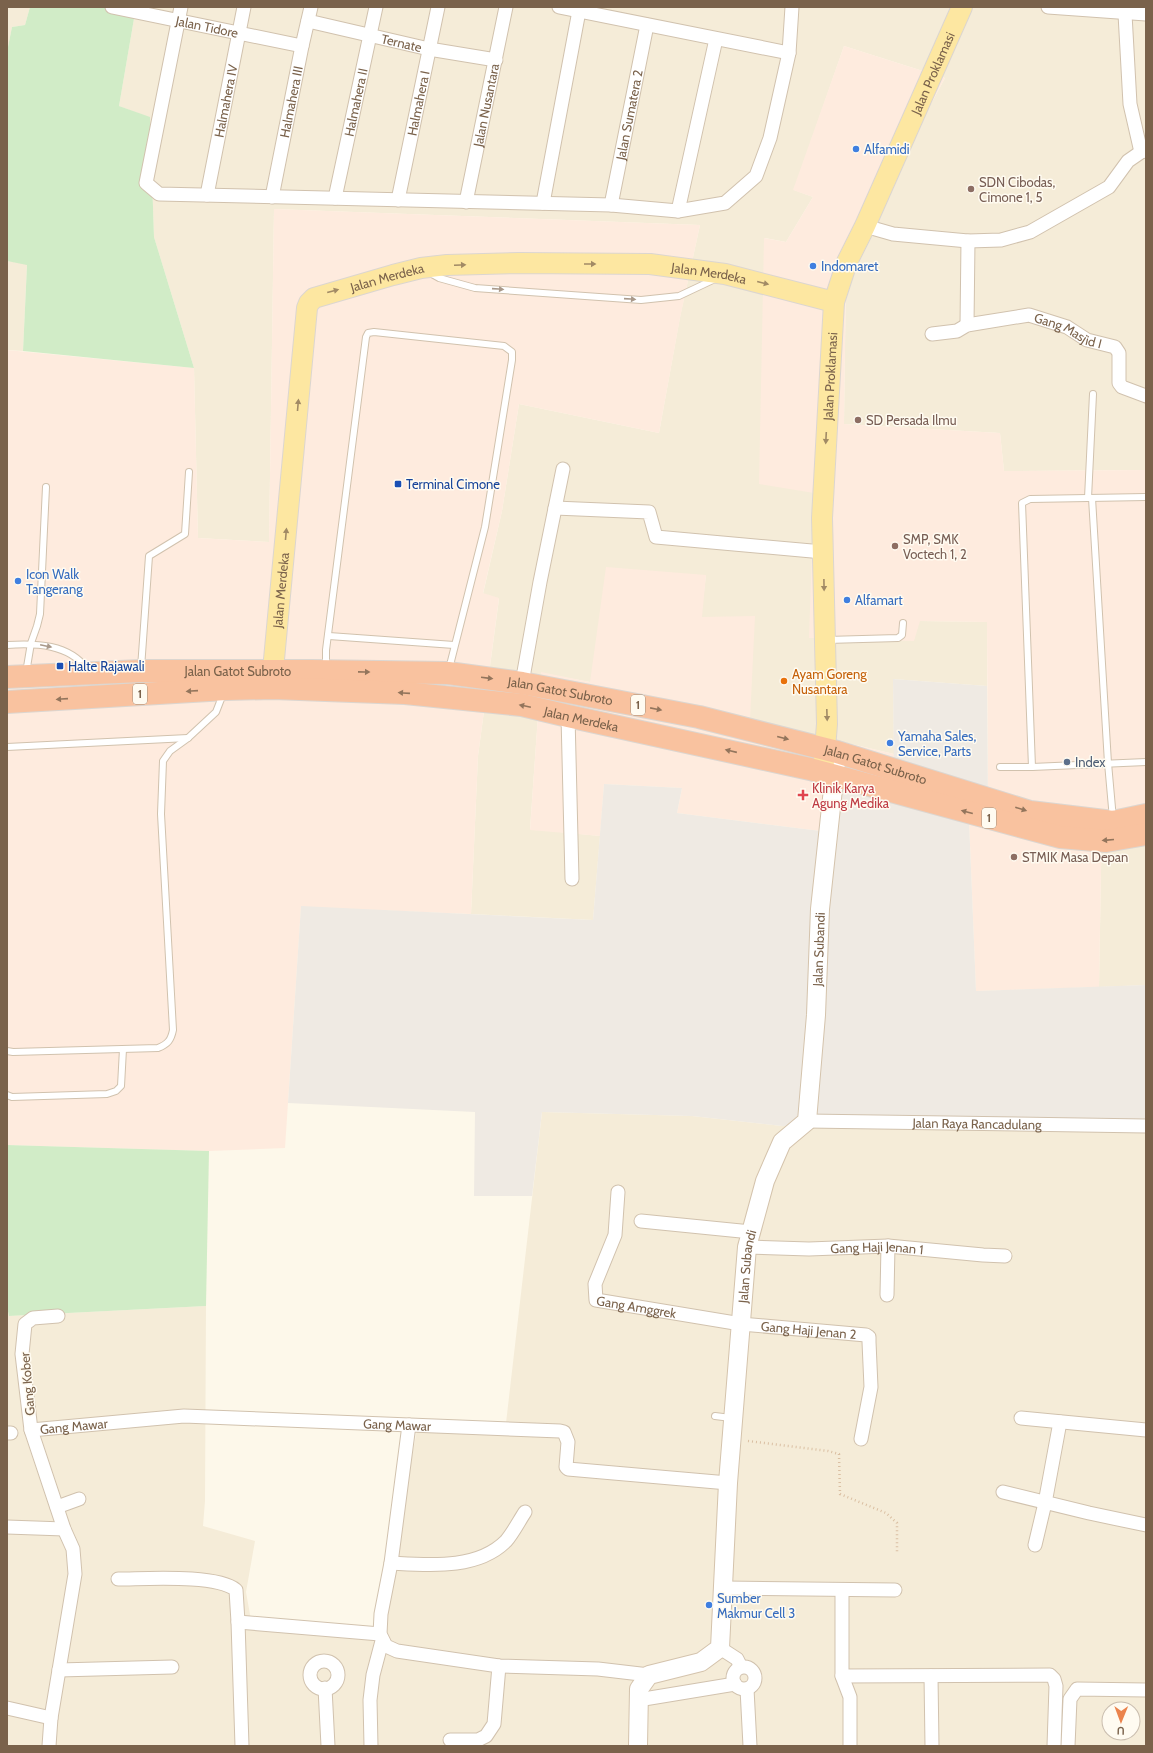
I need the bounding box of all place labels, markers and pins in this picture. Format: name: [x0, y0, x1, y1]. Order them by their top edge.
place label: Alfamidi: [864, 141, 910, 157]
marker: Alfamidi: [851, 144, 861, 154]
place label: SDN Cibodas, Cimone 1, 5: [979, 174, 1055, 205]
marker: SDN Cibodas, Cimone 1, 5: [966, 184, 976, 194]
place label: Indomaret: [821, 258, 879, 274]
marker: Indomaret: [808, 261, 818, 271]
place label: SD Persada Ilmu: [866, 412, 957, 428]
marker: SD Persada Ilmu: [853, 415, 863, 425]
place label: Terminal Cimone: [406, 476, 500, 492]
marker: Terminal Cimone: [393, 479, 403, 489]
place label: SMP, SMK Voctech 1, 2: [903, 531, 967, 562]
marker: SMP, SMK Voctech 1, 2: [890, 541, 900, 551]
place label: Icon Walk Tangerang: [26, 566, 83, 597]
marker: Icon Walk Tangerang: [13, 576, 23, 586]
place label: Alfamart: [855, 592, 903, 608]
marker: Alfamart: [842, 595, 852, 605]
place label: Halte Rajawali: [68, 658, 144, 675]
marker: Halte Rajawali: [55, 661, 65, 671]
place label: Ayam Goreng Nusantara: [792, 666, 867, 697]
marker: Ayam Goreng Nusantara: [779, 676, 789, 686]
place label: Yamaha Sales, Service, Parts: [897, 728, 976, 759]
marker: Yamaha Sales, Service, Parts: [885, 738, 895, 748]
place label: Index: [1075, 754, 1106, 770]
marker: Index: [1062, 757, 1072, 767]
place label: Klinik Karya Agung Medika: [812, 780, 890, 811]
marker: Klinik Karya Agung Medika: [797, 789, 809, 801]
place label: STMIK Masa Depan: [1022, 849, 1128, 865]
marker: STMIK Masa Depan: [1009, 852, 1019, 862]
place label: Sumber Makmur Cell 3: [717, 1590, 795, 1621]
marker: Sumber Makmur Cell 3: [704, 1600, 714, 1610]

